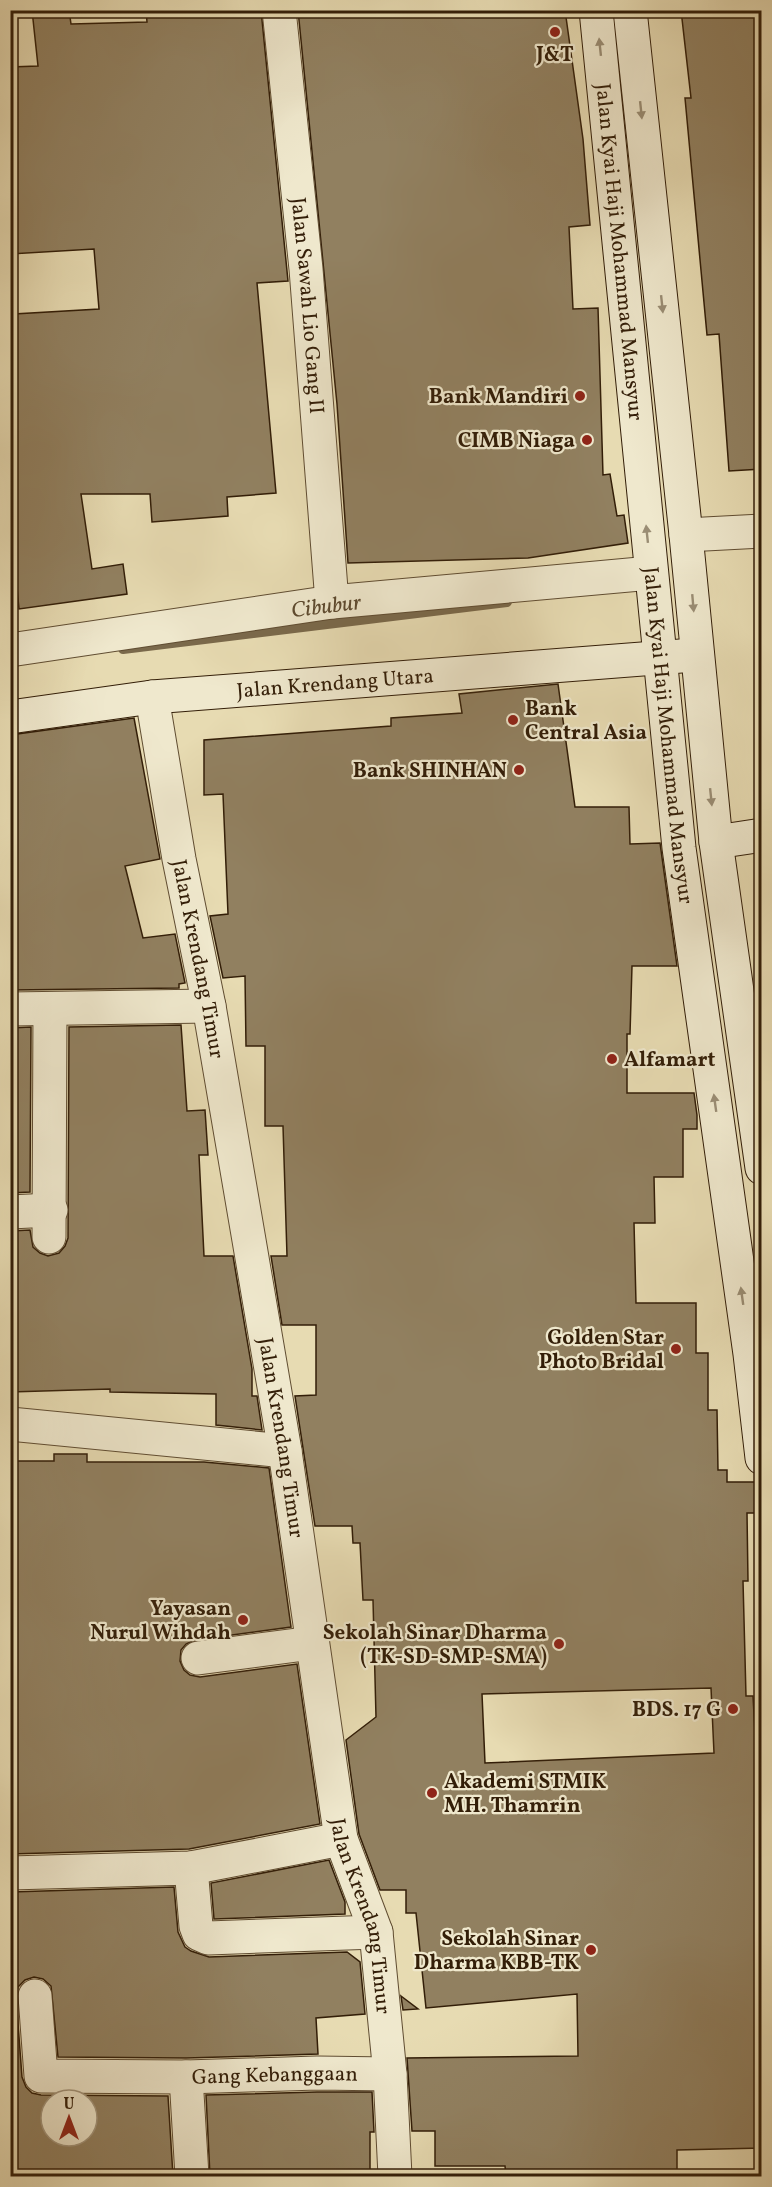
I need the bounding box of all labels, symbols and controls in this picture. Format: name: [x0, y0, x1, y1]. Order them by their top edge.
marker: J&T: [548, 25, 562, 39]
one-way arrow: [595, 38, 605, 57]
place label: J&T: [535, 41, 574, 70]
street label: Jalan Kyai Haji Mohammad Mansyur: [587, 82, 650, 422]
one-way arrow: [636, 101, 646, 120]
street label: Jalan Sawah Lio Gang II: [283, 196, 330, 415]
one-way arrow: [657, 295, 667, 314]
place label: Bank Mandiri: [429, 383, 568, 412]
marker: Bank Mandiri: [573, 389, 587, 403]
place label: CIMB Niaga: [458, 427, 575, 456]
marker: CIMB Niaga: [580, 433, 594, 447]
one-way arrow: [642, 524, 652, 543]
street label: Jalan Kyai Haji Mohammad Mansyur: [635, 566, 700, 906]
water label: Cibubur: [290, 588, 364, 627]
one-way arrow: [688, 593, 698, 612]
street label: Jalan Krendang Utara: [236, 662, 435, 706]
place label: Bank Central Asia: [525, 695, 647, 748]
marker: Bank Central Asia: [506, 713, 520, 727]
place label: Bank SHINHAN: [353, 757, 507, 786]
marker: Bank SHINHAN: [512, 763, 526, 777]
one-way arrow: [706, 787, 716, 806]
street label: Jalan Krendang Timur: [163, 857, 231, 1061]
place label: Alfamart: [624, 1046, 716, 1075]
marker: Alfamart: [605, 1052, 619, 1066]
one-way arrow: [710, 1093, 720, 1112]
one-way arrow: [737, 1286, 746, 1305]
place label: Golden Star Photo Bridal: [539, 1324, 664, 1377]
street label: Jalan Krendang Timur: [250, 1335, 310, 1540]
marker: Golden Star Photo Bridal: [669, 1342, 683, 1356]
place label: Yayasan Nurul Wihdah: [90, 1595, 231, 1648]
marker: Yayasan Nurul Wihdah: [236, 1613, 250, 1627]
place label: Sekolah Sinar Dharma (TK-SD-SMP-SMA): [323, 1619, 547, 1672]
marker: Sekolah Sinar Dharma (TK-SD-SMP-SMA): [552, 1637, 566, 1651]
place label: BDS. 17 G: [632, 1696, 721, 1725]
marker: BDS. 17 G: [726, 1702, 740, 1716]
place label: Akademi STMIK MH. Thamrin: [444, 1768, 606, 1821]
marker: Akademi STMIK MH. Thamrin: [425, 1786, 439, 1800]
street label: Jalan Krendang Timur: [322, 1816, 397, 2016]
place label: Sekolah Sinar Dharma KBB-TK: [414, 1925, 579, 1978]
marker: Sekolah Sinar Dharma KBB-TK: [584, 1943, 598, 1957]
street label: Gang Kebanggaan: [191, 2060, 358, 2093]
north arrow: [39, 2088, 99, 2148]
text: U: [64, 2094, 75, 2116]

